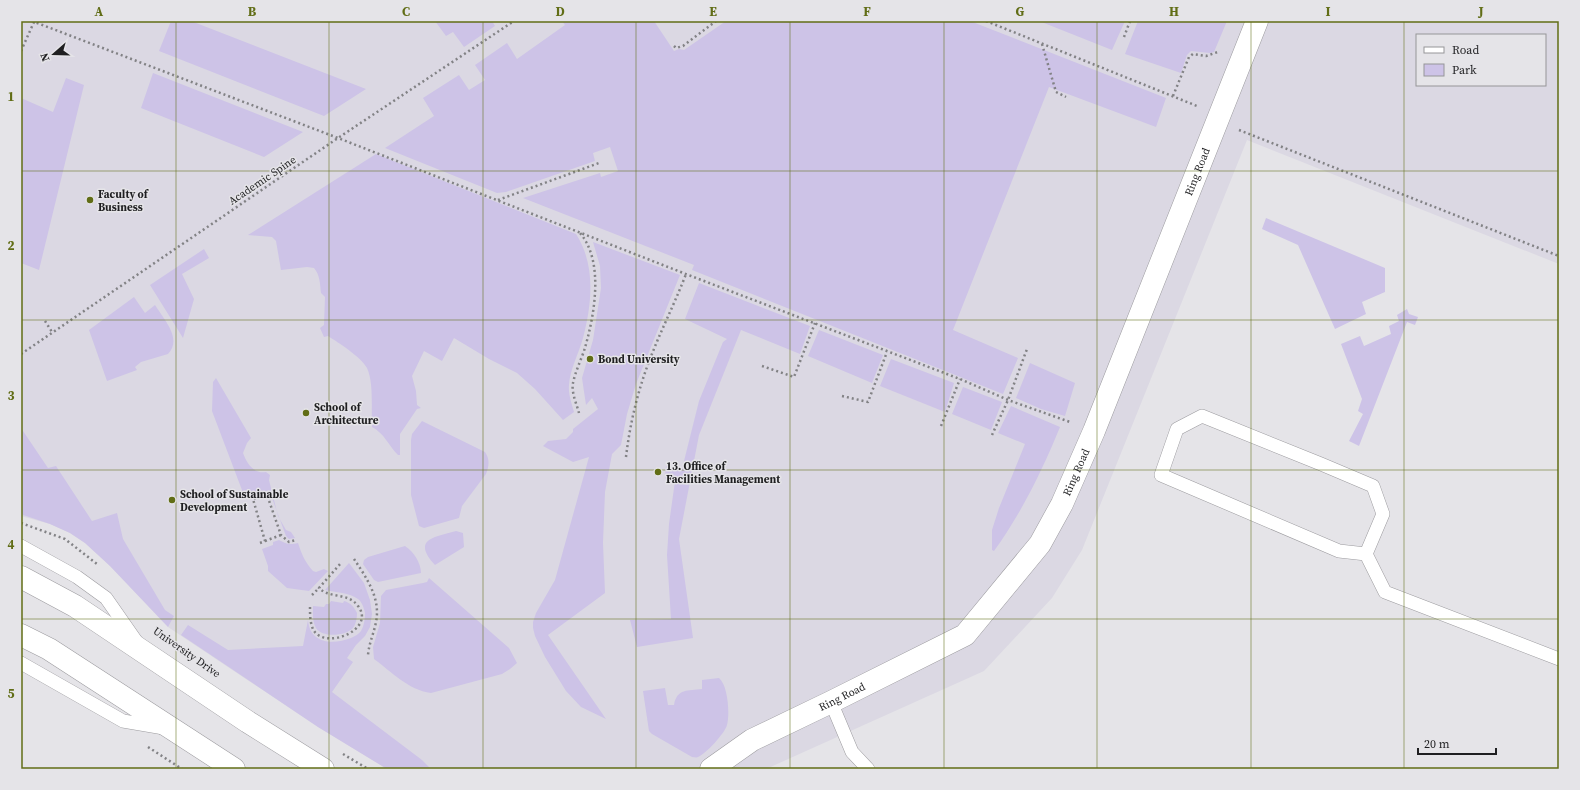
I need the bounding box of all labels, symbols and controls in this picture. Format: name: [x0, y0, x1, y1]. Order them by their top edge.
text: A: [95, 3, 104, 20]
text: B: [248, 3, 257, 20]
text: C: [402, 3, 410, 20]
text: D: [555, 3, 565, 20]
text: E: [709, 3, 717, 20]
text: F: [863, 3, 871, 20]
text: G: [1016, 3, 1025, 20]
text: H: [1169, 3, 1179, 20]
text: I: [1325, 3, 1331, 20]
text: J: [1477, 3, 1484, 20]
north arrow: [34, 34, 74, 74]
legend: [1416, 34, 1546, 86]
text: Road: [1452, 42, 1479, 58]
text: N: [37, 51, 53, 64]
text: Park: [1452, 62, 1477, 78]
text: 1: [7, 88, 15, 105]
street label: Ring Road: [1181, 145, 1214, 198]
street label: Academic Spine: [226, 152, 299, 209]
place label: Faculty of Business: [98, 187, 150, 215]
marker: Faculty of Business: [85, 195, 95, 205]
text: 2: [7, 237, 15, 254]
place label: Bond University: [598, 352, 680, 367]
marker: Bond University: [585, 354, 595, 364]
text: 3: [7, 387, 15, 404]
place label: School of Architecture: [314, 400, 379, 428]
marker: School of Architecture: [301, 408, 311, 418]
street label: Ring Road: [1059, 446, 1094, 498]
place label: 13. Office of Facilities Management: [666, 459, 781, 487]
marker: 13. Office of Facilities Management: [653, 467, 663, 477]
place label: School of Sustainable Development: [180, 487, 289, 515]
marker: School of Sustainable Development: [167, 495, 177, 505]
text: 4: [7, 536, 15, 553]
street label: University Drive: [150, 624, 224, 682]
street label: Ring Road: [816, 679, 869, 715]
text: 5: [7, 685, 15, 702]
scale bar: [1418, 730, 1496, 756]
text: 20 m: [1424, 736, 1450, 752]

